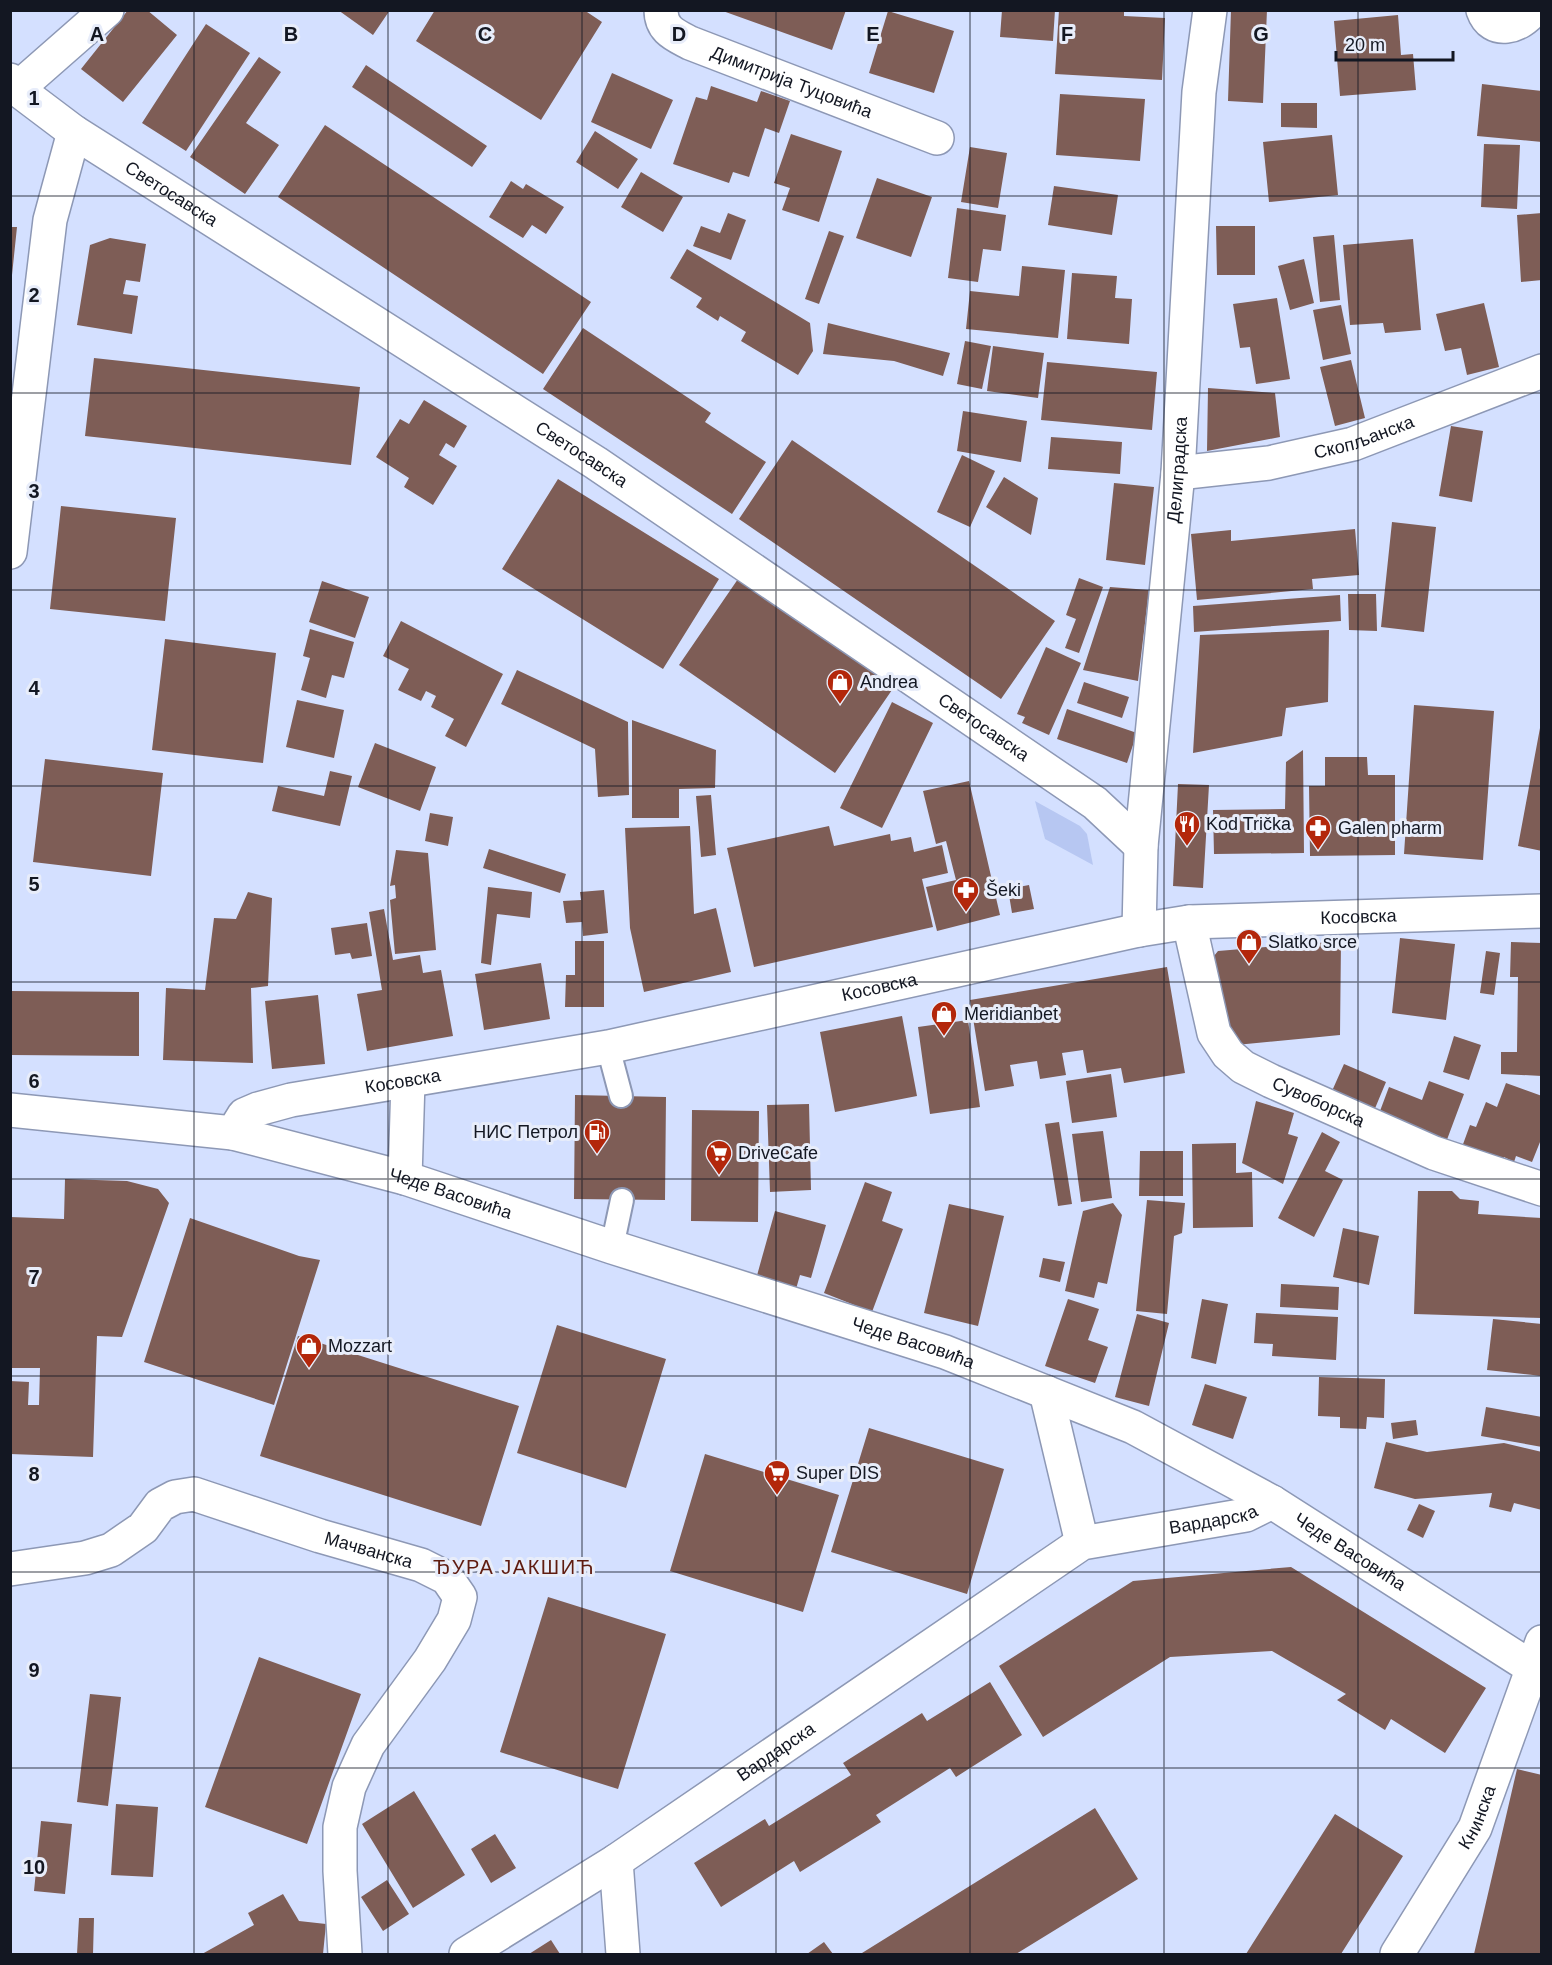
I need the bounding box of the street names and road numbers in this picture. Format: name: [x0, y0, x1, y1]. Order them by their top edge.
street label: Димитрија Туцовића: [708, 42, 876, 122]
street label: Светосавска: [121, 157, 222, 231]
street label: Скопљанска: [1312, 411, 1418, 463]
street label: Делиградска: [1163, 415, 1191, 524]
street label: Светосавска: [532, 417, 632, 492]
street label: Светосавска: [934, 689, 1034, 766]
street label: Косовска: [1320, 906, 1398, 928]
street label: Косовска: [840, 969, 920, 1005]
street label: Косовска: [363, 1065, 443, 1097]
street label: Сувоборска: [1269, 1073, 1369, 1131]
street label: Чеде Васовића: [387, 1164, 516, 1223]
street label: Чеде Васовића: [849, 1313, 978, 1373]
street label: Вардарска: [1168, 1500, 1262, 1538]
street label: Чеде Васовића: [1291, 1509, 1410, 1595]
street label: Мачванска: [322, 1528, 416, 1572]
street label: Вардарска: [733, 1718, 819, 1785]
street label: Книнска: [1454, 1782, 1500, 1853]

